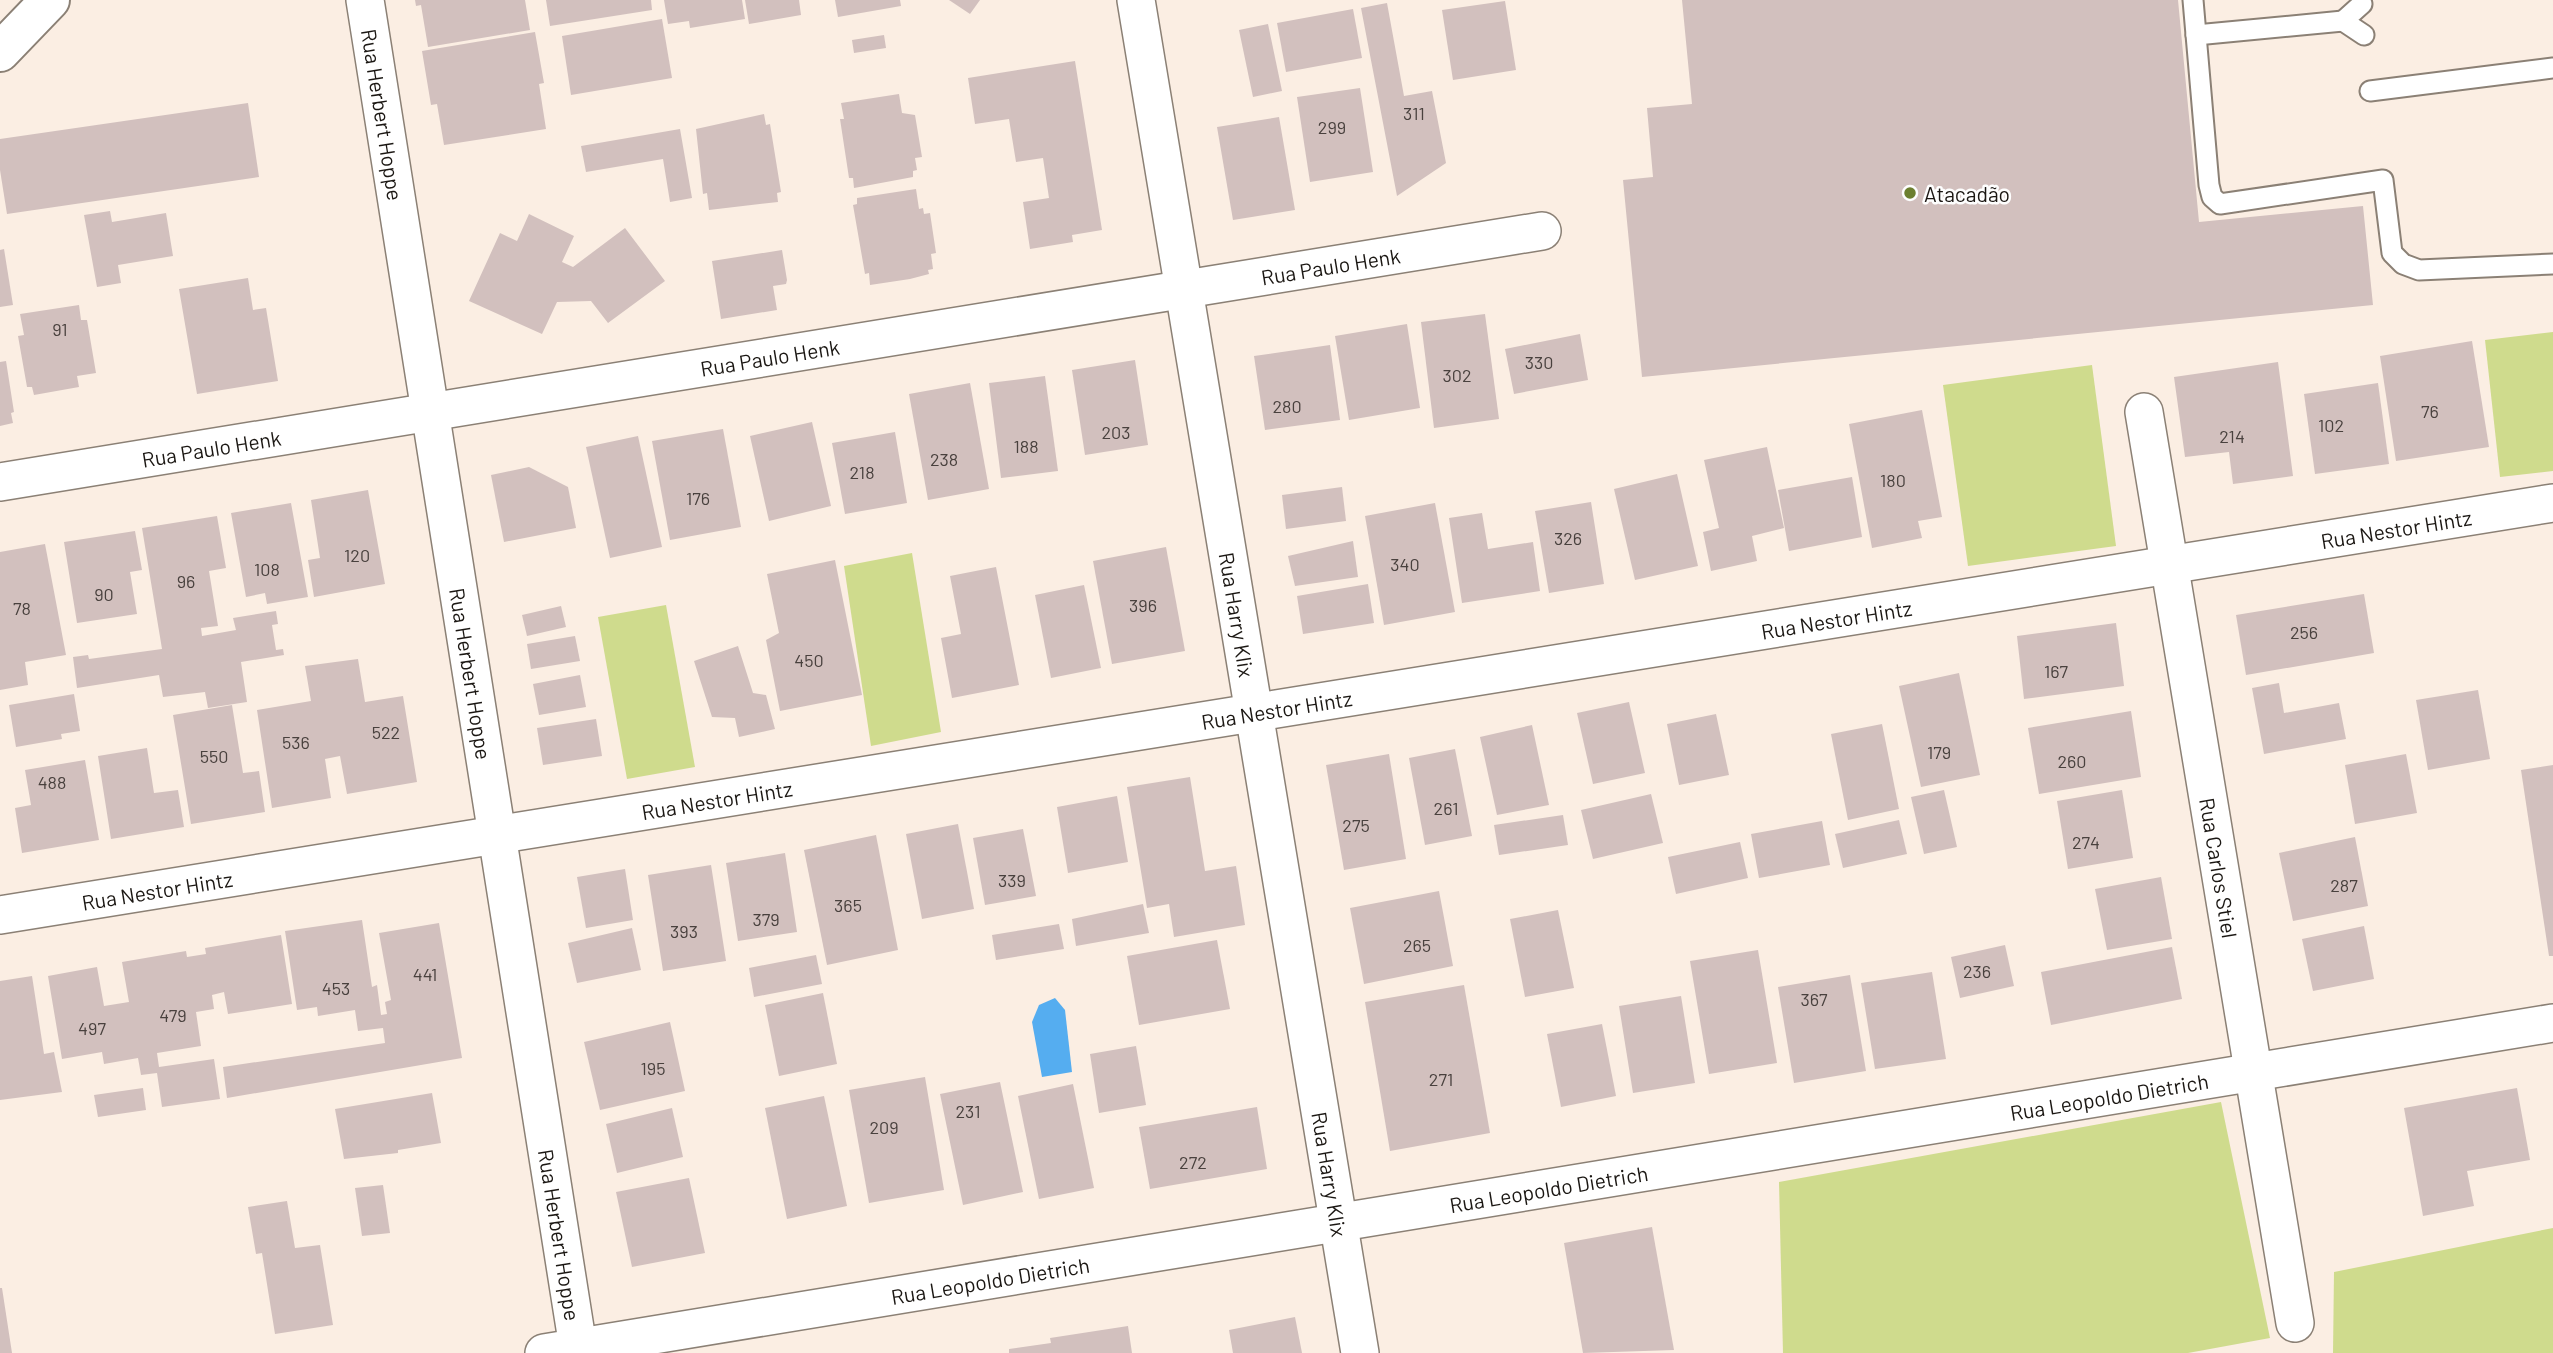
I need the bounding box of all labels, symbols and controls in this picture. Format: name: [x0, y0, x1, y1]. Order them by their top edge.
street label: Rua Herbert Hoppe: [357, 27, 409, 202]
house number: 311: [1403, 102, 1425, 124]
house number: 299: [1318, 116, 1346, 138]
place label: Atacadão: [1924, 181, 2010, 206]
marker: Atacadão: [1902, 185, 1918, 201]
street label: Rua Paulo Henk: [1259, 242, 1402, 289]
house number: 91: [52, 318, 68, 340]
street label: Rua Paulo Henk: [698, 333, 841, 380]
house number: 330: [1525, 351, 1553, 373]
house number: 302: [1442, 364, 1472, 386]
house number: 280: [1272, 395, 1302, 417]
house number: 76: [2421, 400, 2439, 422]
house number: 102: [2318, 414, 2344, 436]
house number: 203: [1101, 421, 1131, 443]
street label: Rua Paulo Henk: [140, 424, 283, 471]
house number: 214: [2219, 425, 2245, 447]
house number: 188: [1013, 435, 1039, 457]
house number: 238: [930, 448, 958, 470]
house number: 218: [849, 461, 875, 483]
house number: 180: [1880, 469, 1906, 491]
house number: 176: [686, 487, 710, 509]
street label: Rua Nestor Hintz: [2319, 504, 2473, 553]
house number: 326: [1554, 527, 1582, 549]
house number: 120: [344, 544, 370, 566]
street label: Rua Harry Klix: [1215, 550, 1260, 679]
house number: 340: [1390, 553, 1420, 575]
house number: 108: [254, 558, 280, 580]
house number: 96: [177, 570, 195, 592]
house number: 90: [94, 583, 114, 605]
street label: Rua Herbert Hoppe: [446, 586, 497, 761]
house number: 396: [1129, 594, 1157, 616]
street label: Rua Nestor Hintz: [1759, 594, 1913, 643]
house number: 78: [13, 597, 31, 619]
house number: 256: [2290, 621, 2318, 643]
house number: 450: [794, 649, 824, 671]
house number: 167: [2044, 660, 2069, 682]
street label: Rua Nestor Hintz: [1199, 685, 1354, 733]
house number: 522: [372, 721, 400, 743]
house number: 536: [282, 731, 310, 753]
house number: 179: [1927, 741, 1951, 763]
house number: 550: [200, 745, 228, 767]
house number: 260: [2057, 750, 2087, 772]
house number: 488: [38, 771, 66, 793]
street label: Rua Nestor Hintz: [639, 775, 794, 824]
street label: Rua Carlos Stiel: [2196, 796, 2243, 940]
house number: 261: [1434, 797, 1458, 819]
house number: 275: [1342, 814, 1370, 836]
house number: 274: [2072, 831, 2100, 853]
street label: Rua Nestor Hintz: [80, 865, 234, 914]
house number: 339: [998, 869, 1026, 891]
house number: 287: [2330, 874, 2358, 896]
house number: 365: [834, 894, 862, 916]
house number: 379: [752, 908, 780, 930]
house number: 393: [670, 920, 698, 942]
house number: 265: [1403, 934, 1431, 956]
house number: 236: [1963, 960, 1991, 982]
house number: 441: [413, 963, 437, 985]
house number: 453: [322, 977, 350, 999]
house number: 367: [1800, 988, 1828, 1010]
house number: 479: [159, 1004, 187, 1026]
house number: 497: [78, 1017, 106, 1039]
house number: 195: [641, 1057, 665, 1079]
street label: Rua Leopoldo Dietrich: [2008, 1067, 2210, 1125]
house number: 271: [1429, 1068, 1453, 1090]
house number: 231: [956, 1100, 980, 1122]
street label: Rua Harry Klix: [1308, 1110, 1353, 1238]
house number: 209: [869, 1116, 899, 1138]
street label: Rua Herbert Hoppe: [534, 1147, 586, 1322]
house number: 272: [1179, 1151, 1207, 1173]
street label: Rua Leopoldo Dietrich: [1447, 1159, 1650, 1217]
street label: Rua Leopoldo Dietrich: [889, 1251, 1091, 1308]

